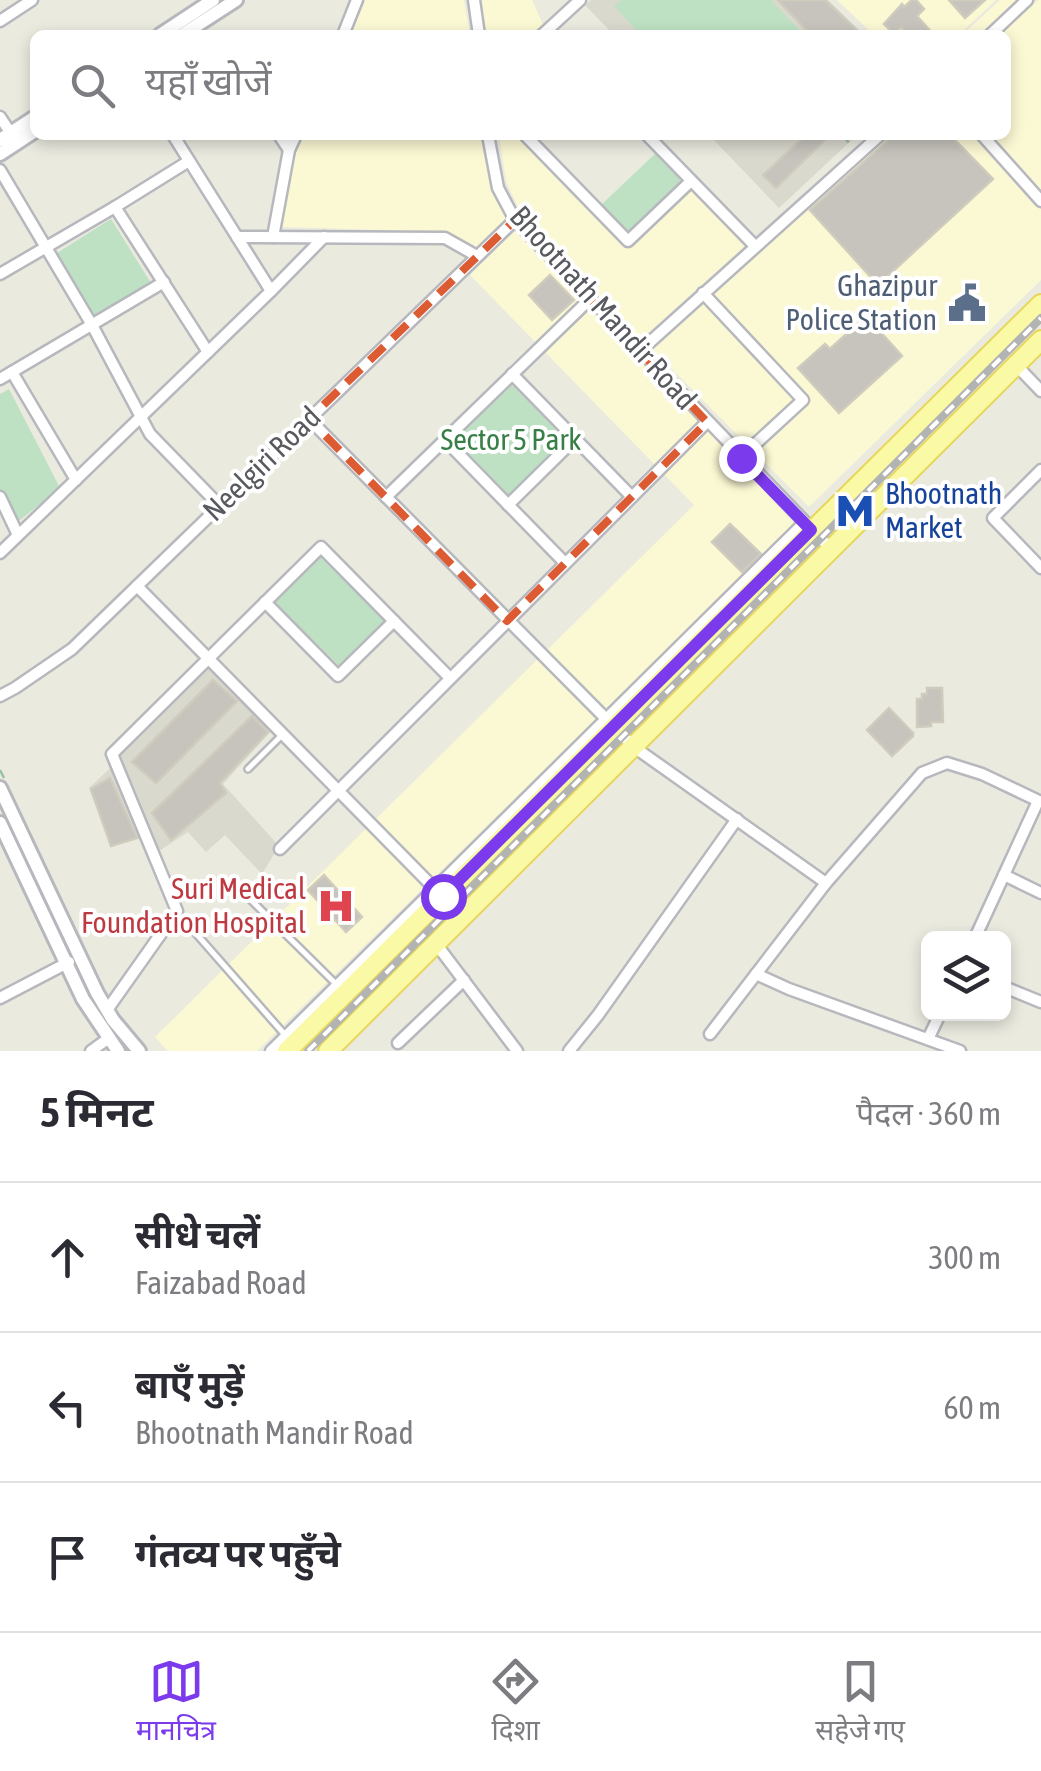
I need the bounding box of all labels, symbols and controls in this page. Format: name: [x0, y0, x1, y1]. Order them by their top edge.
search box: [30, 30, 1011, 140]
icon: search: [65, 58, 120, 113]
text: यहाँ खोजें: [145, 60, 271, 103]
street label: Bhootnath Mandir Road: [504, 199, 704, 416]
place label: Ghazipur Police Station: [785, 268, 938, 336]
public building icon: Ghazipur Police Station: [946, 282, 988, 324]
street label: Neelgiri Road: [196, 399, 327, 527]
park label: Sector 5 Park: [441, 422, 581, 456]
route end: [719, 436, 765, 482]
place label: Bhootnath Market: [885, 476, 1002, 544]
metro station icon: Bhootnath Market: [834, 490, 876, 532]
place label: Suri Medical Foundation Hospital: [81, 871, 306, 939]
route start: [421, 874, 467, 920]
hospital icon: Suri Medical Foundation Hospital: [315, 885, 357, 927]
map controls: [921, 931, 1011, 1021]
button: layers: [921, 931, 1011, 1021]
text: 5 मिनट: [40, 1088, 154, 1136]
text: पैदल · 360 m: [856, 1095, 1001, 1132]
text: सीधे चलें: [135, 1213, 260, 1256]
icon: ahead: [40, 1230, 95, 1285]
text: 300 m: [928, 1239, 1001, 1276]
text: Faizabad Road: [135, 1264, 307, 1301]
text: बाएँ मुड़ें: [135, 1363, 244, 1406]
icon: left: [40, 1380, 95, 1435]
text: 60 m: [943, 1389, 1001, 1426]
text: Bhootnath Mandir Road: [135, 1414, 414, 1451]
icon: arrive: [40, 1530, 95, 1585]
text: गंतव्य पर पहुँचे: [135, 1532, 341, 1575]
tab: मानचित्र: [136, 1654, 216, 1751]
tab: दिशा: [488, 1654, 543, 1751]
tab: सहेजे गए: [815, 1654, 905, 1751]

